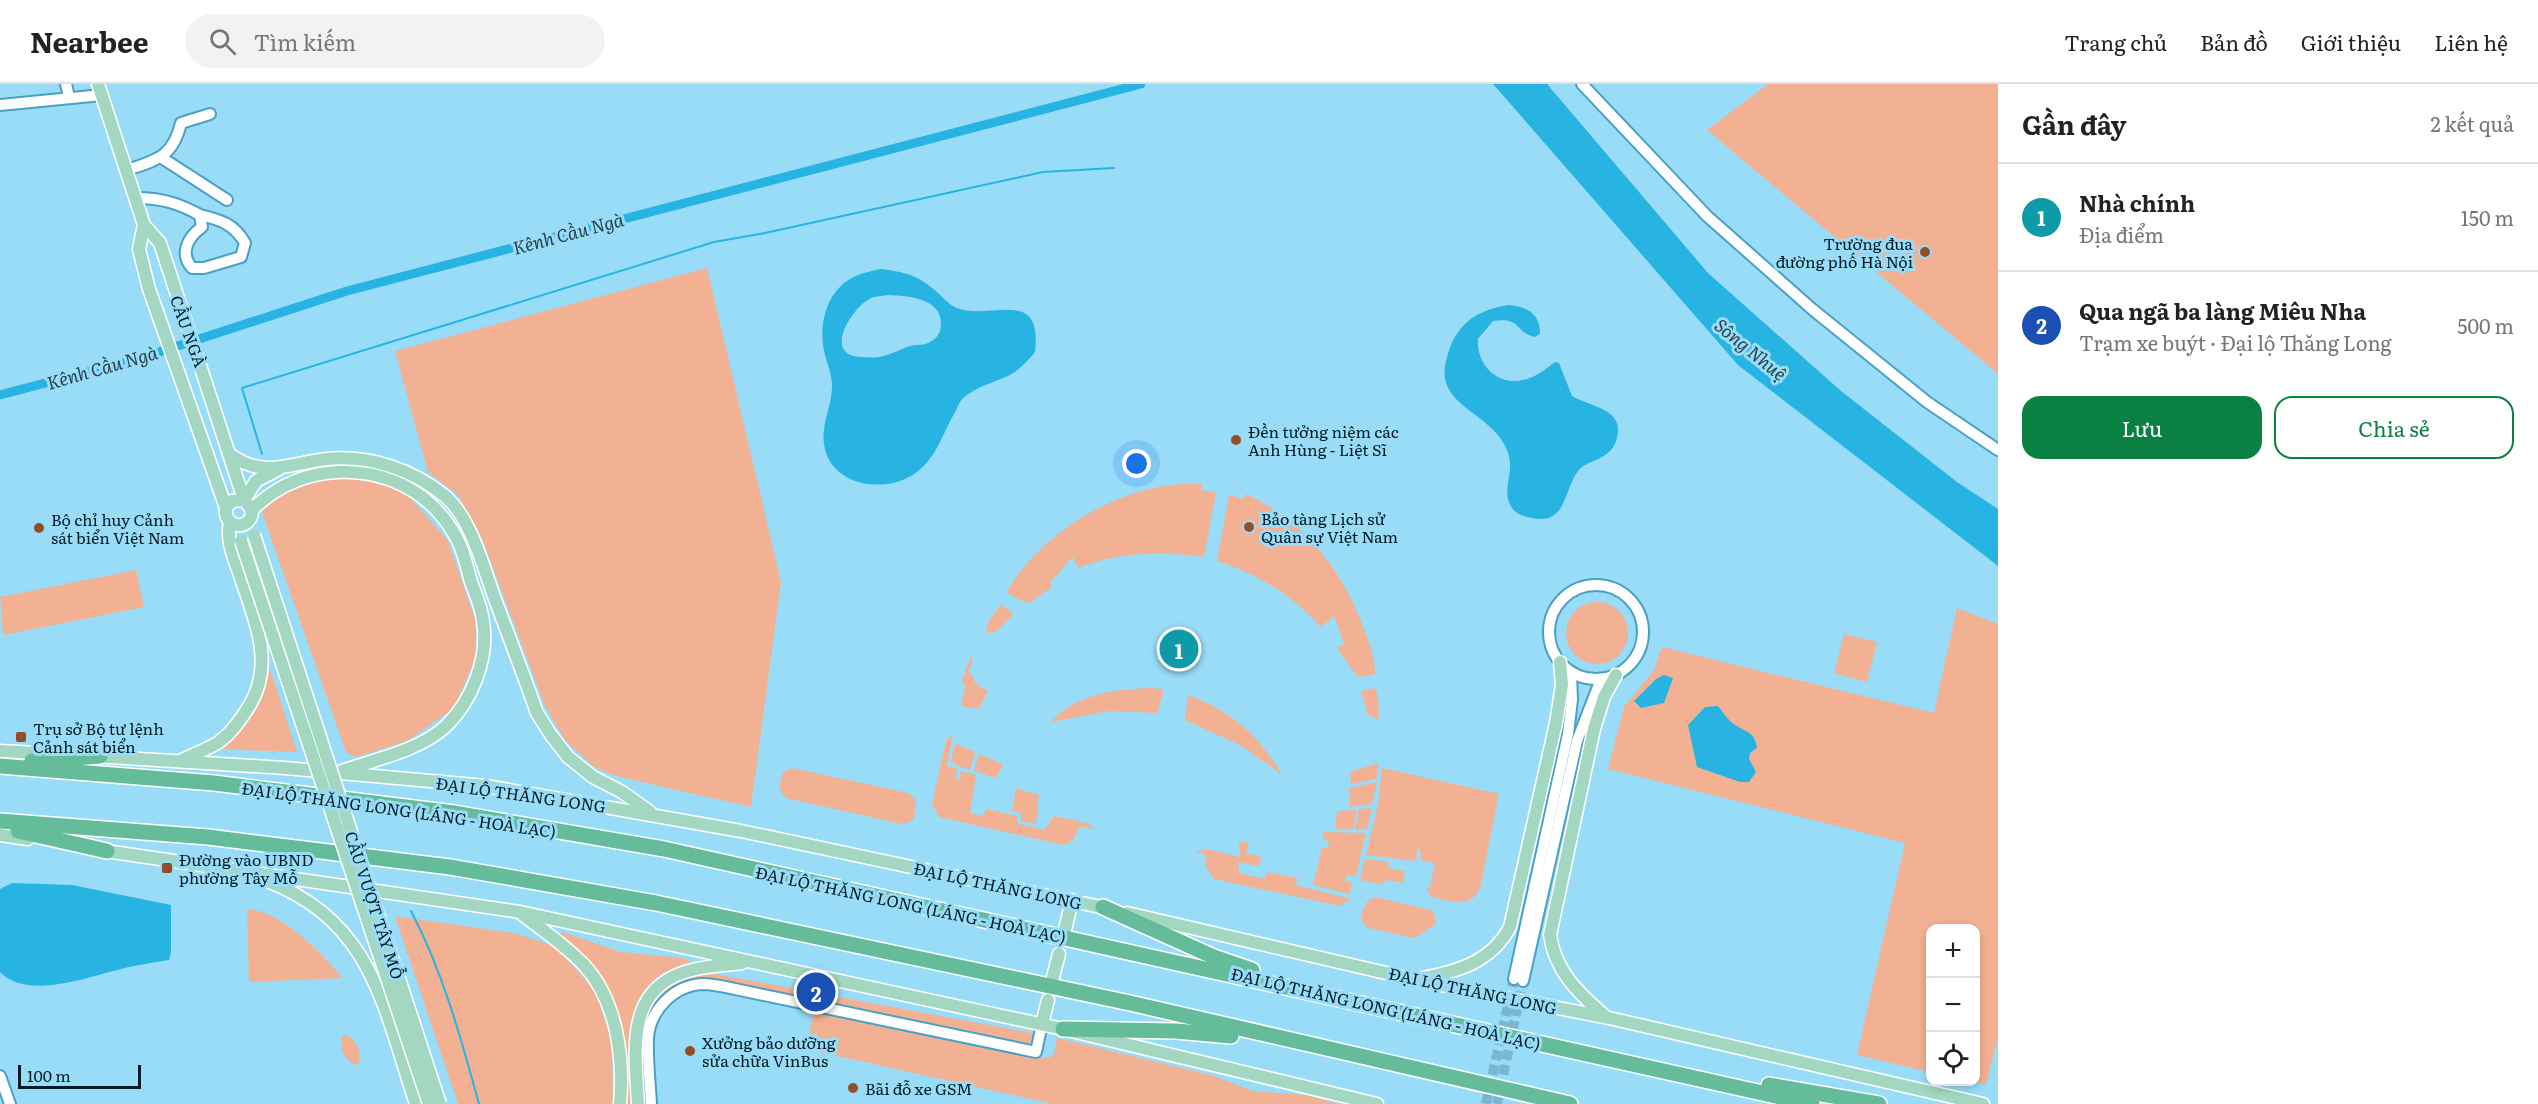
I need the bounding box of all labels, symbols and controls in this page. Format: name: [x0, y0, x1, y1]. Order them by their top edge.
search box: [185, 14, 605, 68]
text: Nearbee: [30, 20, 149, 62]
icon: search: [206, 25, 239, 58]
text: Tìm kiếm: [254, 25, 356, 58]
text: Trang chủ: [2064, 26, 2167, 57]
text: Bản đồ: [2200, 26, 2268, 57]
text: Giới thiệu: [2301, 26, 2401, 57]
text: Liên hệ: [2434, 26, 2508, 57]
text: Gần đây: [2022, 104, 2127, 143]
text: 2 kết quả: [2430, 108, 2514, 138]
text: Nhà chính: [2079, 186, 2195, 219]
text: 1: [2037, 202, 2046, 232]
text: 150 m: [2461, 202, 2514, 232]
water label: Kênh Cầu Ngà: [510, 205, 627, 261]
text: Địa điểm: [2079, 219, 2164, 249]
place label: Trường đua đường phố Hà Nội: [1776, 231, 1913, 273]
marker: Trường đua đường phố Hà Nội: [1918, 245, 1932, 259]
street label: CẦU NGÀ: [165, 292, 213, 370]
text: Qua ngã ba làng Miêu Nha: [2079, 294, 2366, 327]
text: 2: [2036, 310, 2047, 340]
text: 500 m: [2457, 310, 2514, 340]
water label: Sông Nhuệ: [1709, 311, 1793, 387]
text: Trạm xe buýt · Đại lộ Thăng Long: [2079, 327, 2392, 357]
water label: Kênh Cầu Ngà: [44, 338, 161, 396]
button: Lưu: [2022, 396, 2262, 459]
button: Chia sẻ: [2274, 396, 2514, 459]
place label: Đền tưởng niệm các Anh Hùng - Liệt Sĩ: [1248, 419, 1399, 461]
marker: Đền tưởng niệm các Anh Hùng - Liệt Sĩ: [1229, 433, 1243, 447]
your location: [1122, 449, 1151, 478]
place label: Bảo tàng Lịch sử Quân sự Việt Nam: [1261, 506, 1399, 548]
place label: Bộ chỉ huy Cảnh sát biển Việt Nam: [51, 507, 185, 549]
marker: Bảo tàng Lịch sử Quân sự Việt Nam: [1242, 520, 1256, 534]
marker: Bộ chỉ huy Cảnh sát biển Việt Nam: [32, 521, 46, 535]
pin: 1: [1160, 626, 1198, 672]
place label: Trụ sở Bộ tư lệnh Cảnh sát biển: [33, 716, 164, 758]
marker: Trụ sở Bộ tư lệnh Cảnh sát biển: [14, 730, 28, 744]
street label: ĐẠI LỘ THĂNG LONG: [435, 770, 607, 818]
street label: ĐẠI LỘ THĂNG LONG (LÁNG - HOÀ LẠC): [240, 775, 558, 843]
street label: CẦU VƯỢT TÂY MỖ: [340, 828, 410, 982]
place label: Đường vào UBND phường Tây Mỗ: [179, 847, 314, 889]
street label: ĐẠI LỘ THĂNG LONG: [912, 855, 1084, 915]
street label: ĐẠI LỘ THĂNG LONG (LÁNG - HOÀ LẠC): [753, 859, 1069, 949]
marker: Đường vào UBND phường Tây Mỗ: [160, 861, 174, 875]
map controls: [1926, 924, 1980, 1086]
button: +: [1926, 924, 1980, 978]
street label: ĐẠI LỘ THĂNG LONG: [1387, 960, 1559, 1020]
street label: ĐẠI LỘ THĂNG LONG (LÁNG - HOÀ LẠC): [1229, 961, 1543, 1055]
pin: 2: [796, 970, 836, 1014]
button: −: [1926, 978, 1980, 1032]
place label: Xưởng bảo dưỡng sửa chữa VinBus: [702, 1030, 836, 1072]
button: locate: [1926, 1032, 1980, 1086]
marker: Xưởng bảo dưỡng sửa chữa VinBus: [683, 1044, 697, 1058]
scale bar: [18, 1062, 141, 1090]
text: 100 m: [27, 1063, 71, 1087]
place label: Bãi đỗ xe GSM: [865, 1076, 972, 1100]
marker: Bãi đỗ xe GSM: [846, 1081, 860, 1095]

